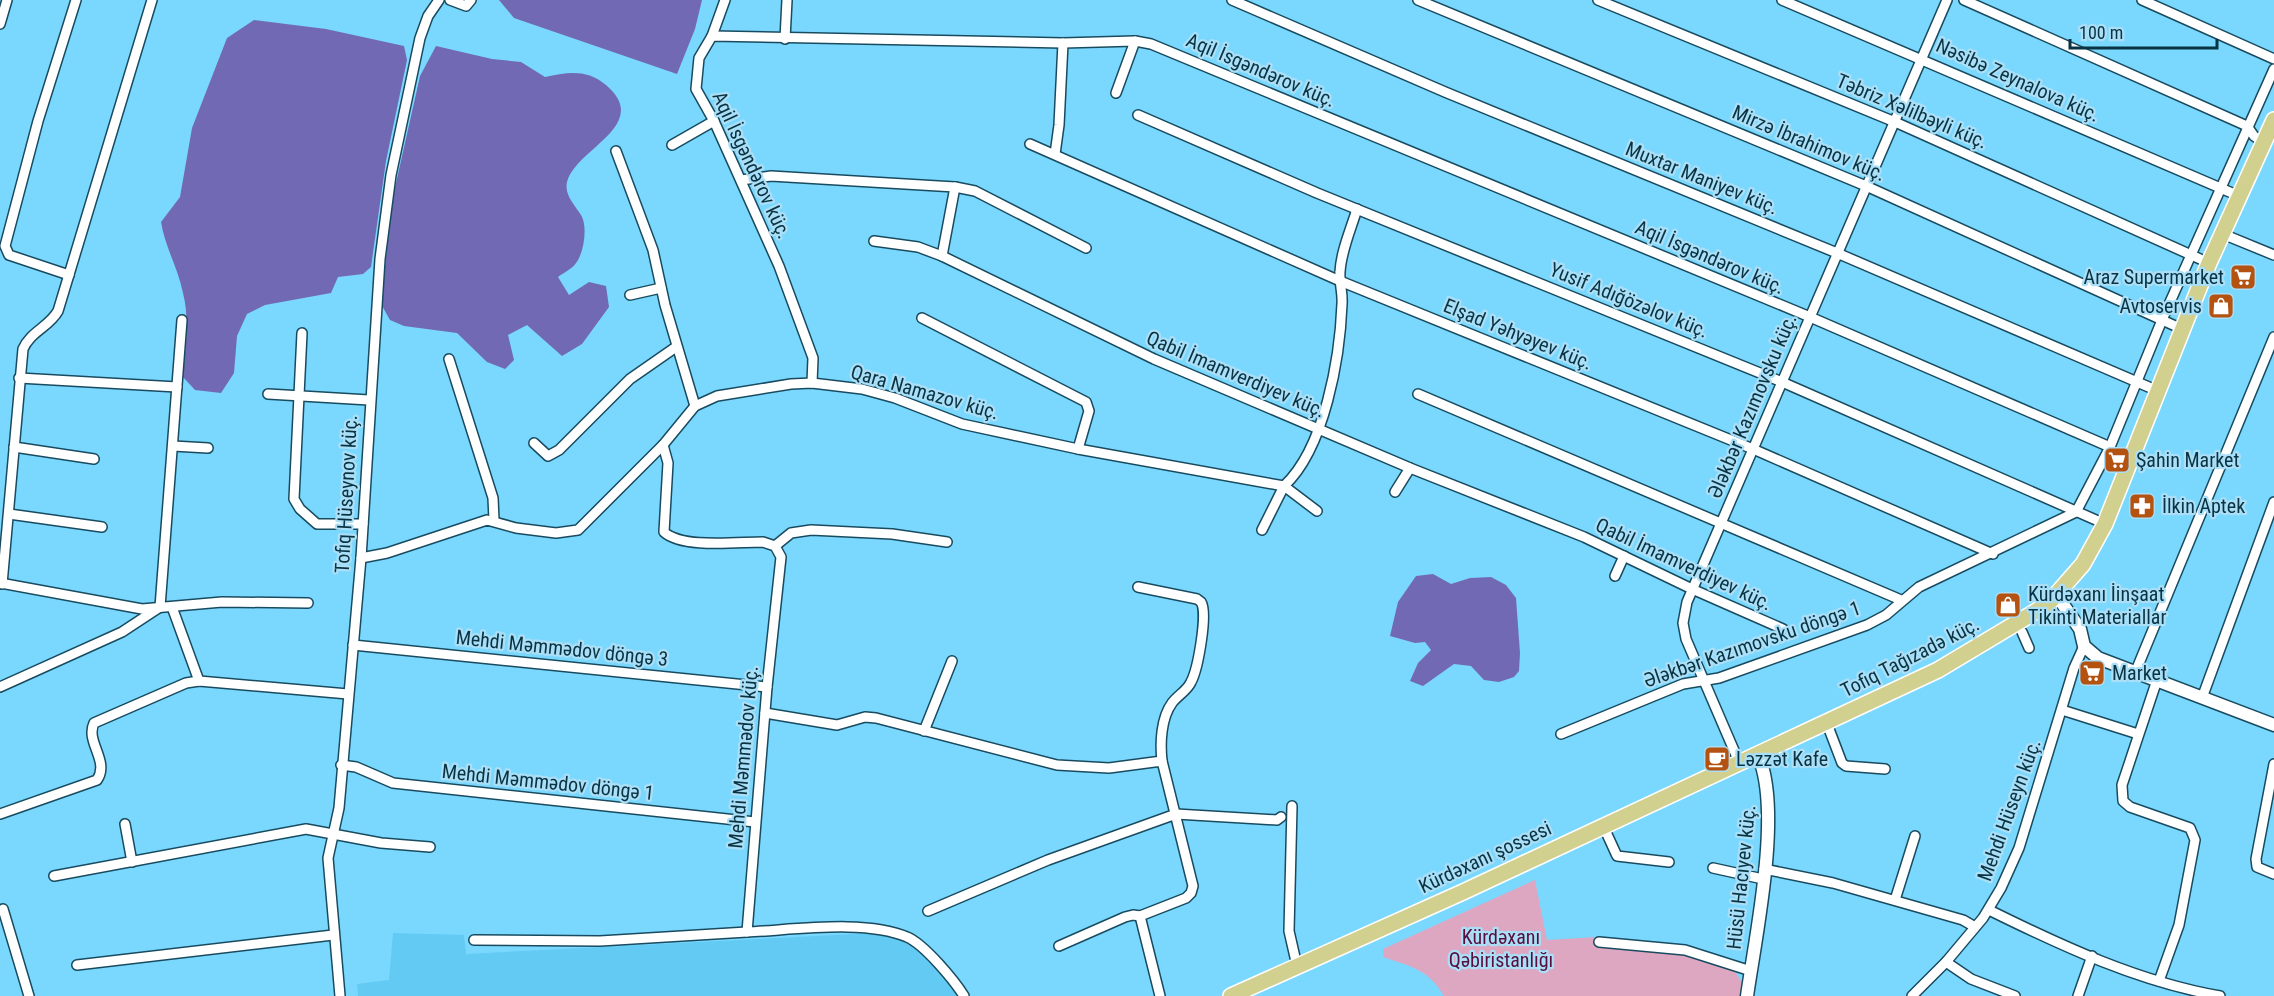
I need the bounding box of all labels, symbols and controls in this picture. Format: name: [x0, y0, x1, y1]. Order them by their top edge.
scale bar: [2070, 12, 2217, 50]
text: 100 m: [2079, 22, 2123, 43]
street label: Aqil İsgəndərov küç.: [1183, 28, 1339, 112]
street label: Nəsibə Zeynalova küç.: [1932, 33, 2104, 127]
street label: Təbriz Xəlilbəyli küç.: [1833, 68, 1991, 154]
street label: Aqil İsgəndərov küç.: [707, 88, 797, 242]
street label: Mirzə İbrahimov küç.: [1729, 100, 1889, 186]
street label: Muxtar Maniyev küç.: [1622, 136, 1782, 220]
street label: Aqil İsgəndərov küç.: [1632, 215, 1788, 299]
street label: Yusif Adığözəlov küç.: [1546, 257, 1712, 343]
supermarket icon: Araz Supermarket: [2228, 262, 2258, 292]
place label: Araz Supermarket: [2084, 265, 2224, 289]
shop icon: Avtoservis: [2206, 291, 2236, 321]
street label: Elşad Yəhyəyev küç.: [1440, 293, 1596, 375]
place label: Avtoservis: [2120, 294, 2202, 318]
street label: Ələkbər Kazımovsku küç.: [1702, 310, 1802, 502]
street label: Qabil İmamverdiyev küç.: [1143, 325, 1329, 423]
street label: Qara Namazov küç.: [848, 359, 1002, 425]
street label: Tofiq Hüseynov küç.: [330, 414, 362, 574]
supermarket icon: Şahin Market: [2102, 445, 2132, 475]
place label: Şahin Market: [2136, 448, 2239, 472]
pharmacy icon: İlkin Aptek: [2127, 491, 2157, 521]
place label: İlkin Aptek: [2162, 494, 2245, 518]
street label: Qabil İmamverdiyev küç.: [1592, 513, 1776, 615]
place label: Kürdəxanı İinşaat Tikinti Materiallar: [2028, 582, 2167, 629]
shop icon: Kürdəxanı İinşaat Tikinti Materiallar: [1993, 590, 2023, 620]
street label: Ələkbər Kazımovsku döngə 1: [1640, 596, 1864, 692]
street label: Tofiq Tağızadə küç.: [1837, 612, 1983, 702]
street label: Mehdi Məmmədov döngə 3: [455, 625, 669, 671]
supermarket icon: Market: [2077, 658, 2107, 688]
place label: Market: [2112, 661, 2167, 685]
street label: Mehdi Məmmədov küç.: [723, 665, 763, 849]
street label: Mehdi Hüseyn küç.: [1972, 736, 2046, 884]
cafe icon: Ləzzət Kafe: [1702, 744, 1732, 774]
place label: Ləzzət Kafe: [1736, 747, 1828, 771]
street label: Mehdi Məmmədov döngə 1: [441, 759, 655, 805]
street label: Hüsü Hacıyev küç.: [1721, 804, 1761, 950]
street label: Kürdəxanı şossesi: [1415, 816, 1555, 898]
park label: Kürdəxanı Qəbiristanlığı: [1449, 925, 1553, 972]

